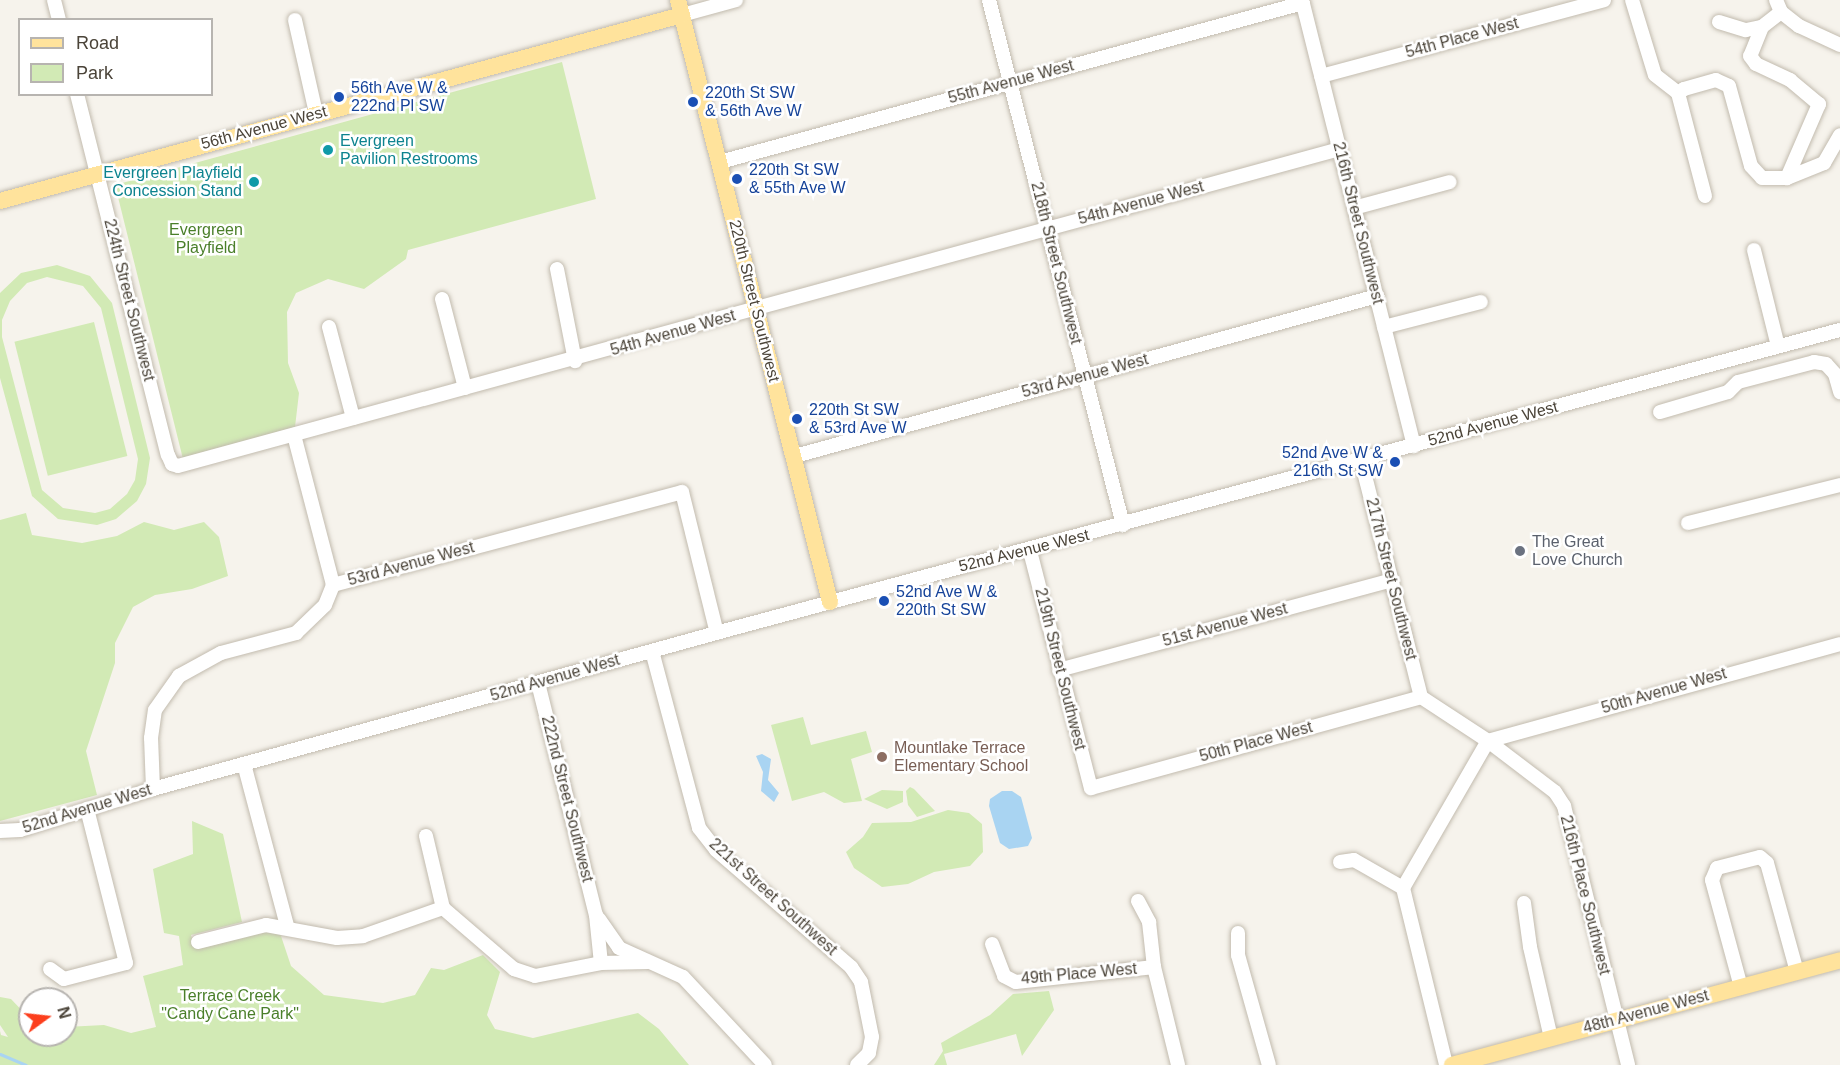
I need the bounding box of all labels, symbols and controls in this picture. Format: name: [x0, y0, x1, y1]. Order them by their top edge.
street label: 54th Place West: [1403, 14, 1521, 62]
legend: [18, 18, 213, 96]
text: Road: [76, 33, 119, 53]
street label: 55th Avenue West: [946, 56, 1076, 108]
text: Park: [76, 63, 113, 83]
place label: 56th Ave W & 222nd Pl SW: [351, 78, 449, 116]
place label: 220th St SW & 56th Ave W: [705, 83, 803, 121]
marker: 56th Ave W & 222nd Pl SW: [332, 90, 346, 104]
marker: 220th St SW & 56th Ave W: [686, 95, 700, 109]
street label: 56th Avenue West: [199, 102, 329, 154]
place label: Evergreen Pavilion Restrooms: [340, 131, 478, 169]
street label: 216th Street Southwest: [1329, 140, 1387, 306]
marker: Evergreen Pavilion Restrooms: [321, 143, 335, 157]
place label: 220th St SW & 55th Ave W: [749, 160, 847, 198]
place label: Evergreen Playfield Concession Stand: [103, 163, 242, 201]
marker: 220th St SW & 55th Ave W: [730, 172, 744, 186]
marker: Evergreen Playfield Concession Stand: [247, 175, 261, 189]
street label: 54th Avenue West: [1076, 177, 1206, 229]
street label: 218th Street Southwest: [1027, 180, 1085, 346]
street label: 224th Street Southwest: [100, 217, 158, 383]
street label: 220th Street Southwest: [725, 218, 783, 384]
park label: Evergreen Playfield: [169, 220, 243, 258]
street label: 54th Avenue West: [608, 306, 738, 360]
street label: 53rd Avenue West: [1019, 350, 1151, 402]
street label: 52nd Avenue West: [1426, 397, 1560, 451]
place label: 220th St SW & 53rd Ave W: [809, 400, 907, 438]
marker: 220th St SW & 53rd Ave W: [790, 412, 804, 426]
place label: 52nd Ave W & 216th St SW: [1281, 443, 1383, 481]
marker: 52nd Ave W & 216th St SW: [1388, 455, 1402, 469]
street label: 217th Street Southwest: [1362, 496, 1420, 662]
street label: 52nd Avenue West: [956, 525, 1092, 577]
place label: The Great Love Church: [1532, 532, 1623, 570]
street label: 53rd Avenue West: [345, 538, 477, 590]
marker: The Great Love Church: [1513, 544, 1527, 558]
place label: 52nd Ave W & 220th St SW: [896, 582, 998, 620]
street label: 219th Street Southwest: [1031, 586, 1089, 752]
marker: 52nd Ave W & 220th St SW: [877, 594, 891, 608]
street label: 51st Avenue West: [1160, 599, 1290, 651]
street label: 52nd Avenue West: [488, 650, 622, 706]
street label: 50th Avenue West: [1599, 664, 1729, 718]
street label: 222nd Street Southwest: [537, 714, 597, 884]
street label: 50th Place West: [1197, 718, 1315, 766]
place label: Mountlake Terrace Elementary School: [894, 738, 1028, 776]
marker: Mountlake Terrace Elementary School: [875, 750, 889, 764]
street label: 52nd Avenue West: [20, 780, 154, 838]
street label: 216th Place Southwest: [1556, 813, 1614, 977]
street label: 221st Street Southwest: [705, 835, 841, 959]
street label: 49th Place West: [1020, 959, 1138, 989]
park label: Terrace Creek "Candy Cane Park": [161, 986, 299, 1024]
street label: 48th Avenue West: [1581, 986, 1711, 1038]
north arrow: [18, 987, 78, 1047]
text: N: [54, 1005, 74, 1021]

